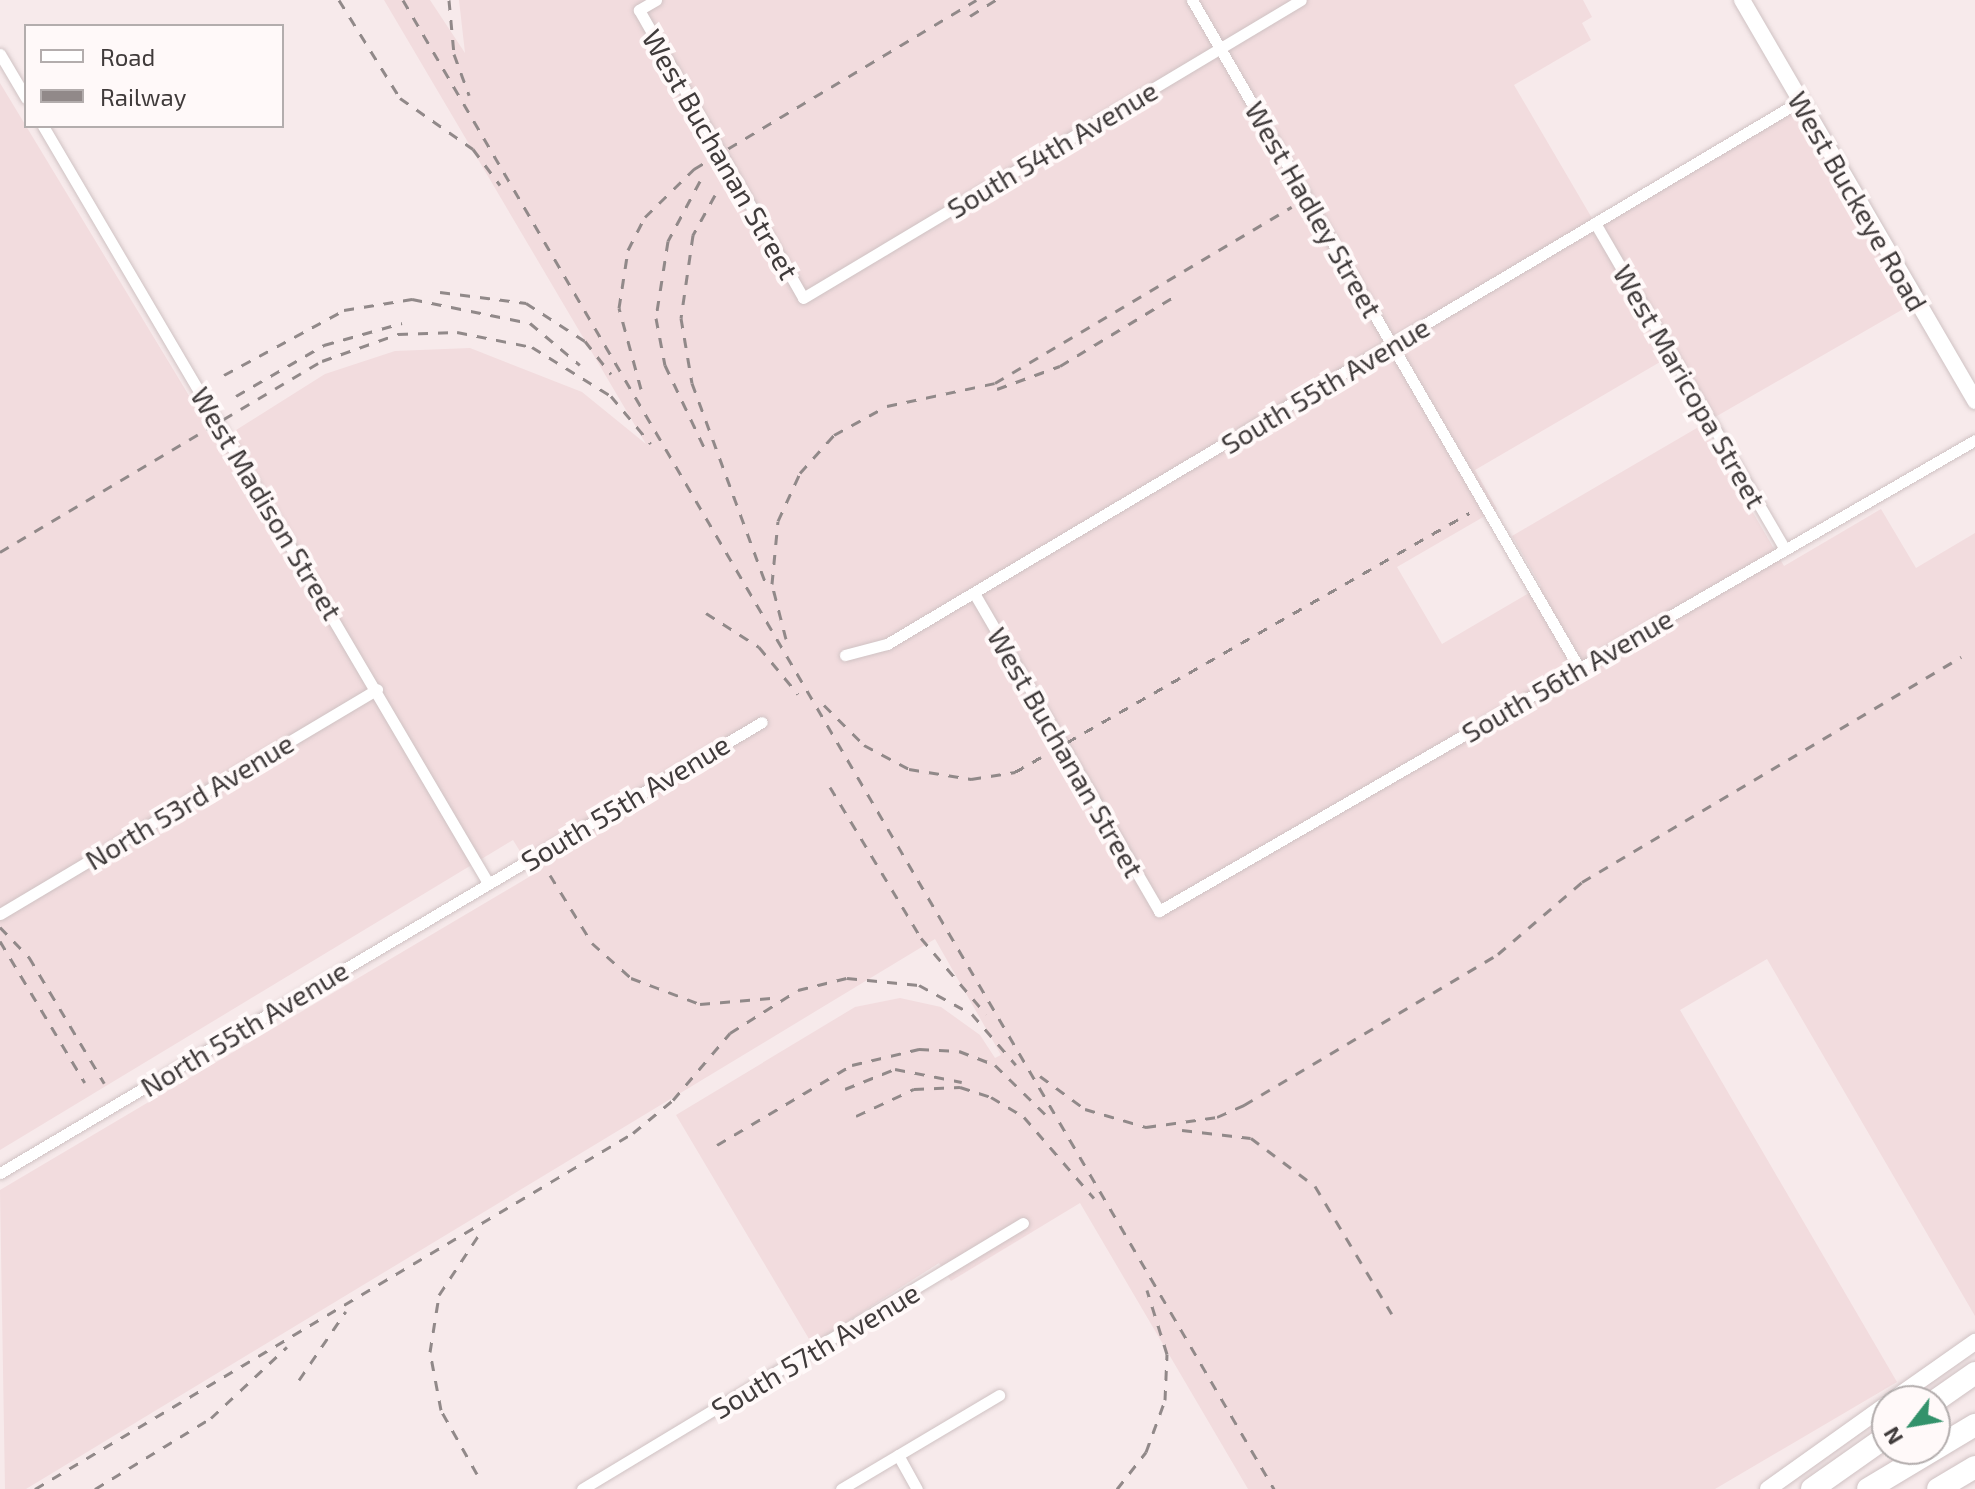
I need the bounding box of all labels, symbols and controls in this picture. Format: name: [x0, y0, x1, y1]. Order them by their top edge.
street label: West Buchanan Street: [636, 23, 806, 285]
legend: [24, 24, 284, 128]
text: Road: [100, 42, 155, 71]
street label: South 54th Avenue: [940, 73, 1164, 225]
text: Railway: [100, 82, 186, 111]
street label: West Buckeye Road: [1781, 85, 1935, 317]
street label: West Hadley Street: [1238, 95, 1390, 323]
street label: West Maricopa Street: [1607, 258, 1773, 514]
street label: South 55th Avenue: [1214, 309, 1436, 461]
street label: West Madison Street: [184, 381, 350, 625]
street label: South 56th Avenue: [1455, 601, 1679, 749]
street label: West Buchanan Street: [981, 621, 1151, 883]
street label: North 53rd Avenue: [78, 725, 300, 877]
street label: South 55th Avenue: [514, 726, 736, 878]
street label: North 55th Avenue: [134, 953, 354, 1103]
street label: South 57th Avenue: [705, 1275, 925, 1425]
north arrow: [1871, 1385, 1951, 1465]
text: N: [1877, 1423, 1907, 1450]

